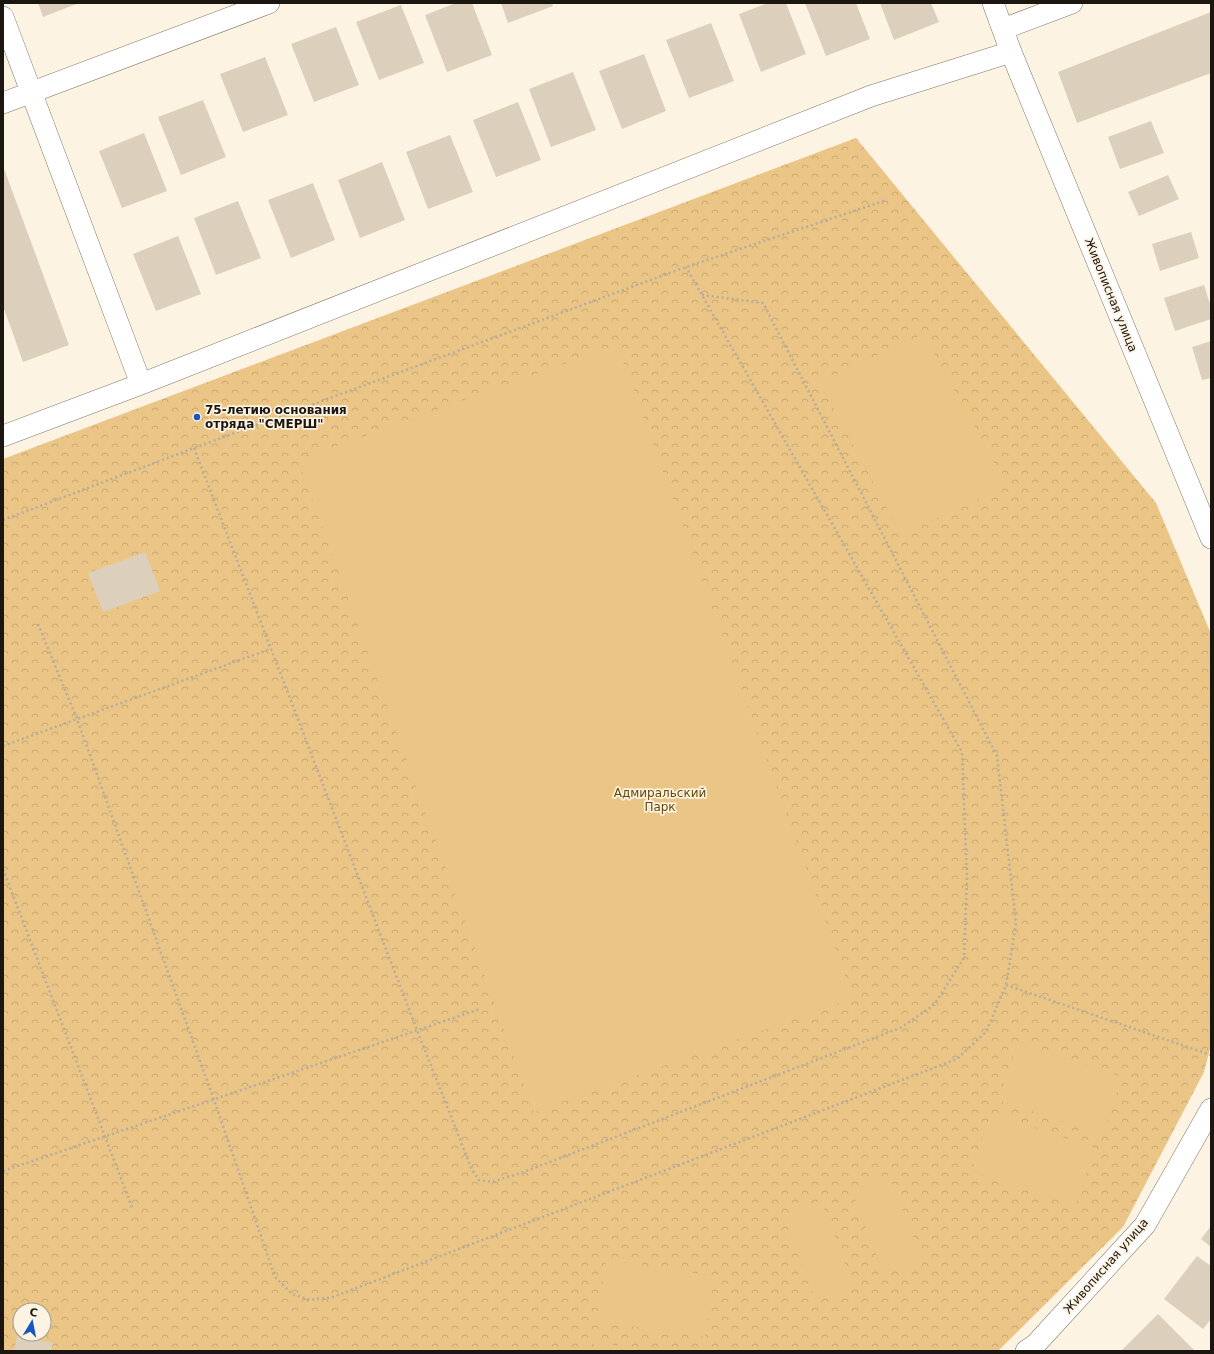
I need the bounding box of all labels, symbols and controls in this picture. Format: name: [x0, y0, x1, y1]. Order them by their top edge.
street label: Живописная улица: [1082, 236, 1140, 354]
place label: 75-летию основания отряда "СМЕРШ": [205, 403, 347, 431]
marker: 75-летию основания отряда "СМЕРШ": [192, 412, 202, 422]
park label: Адмиральский Парк: [614, 786, 706, 814]
street label: Живописная улица: [1061, 1215, 1151, 1317]
north arrow: [12, 1302, 52, 1342]
text: С: [29, 1306, 39, 1320]

